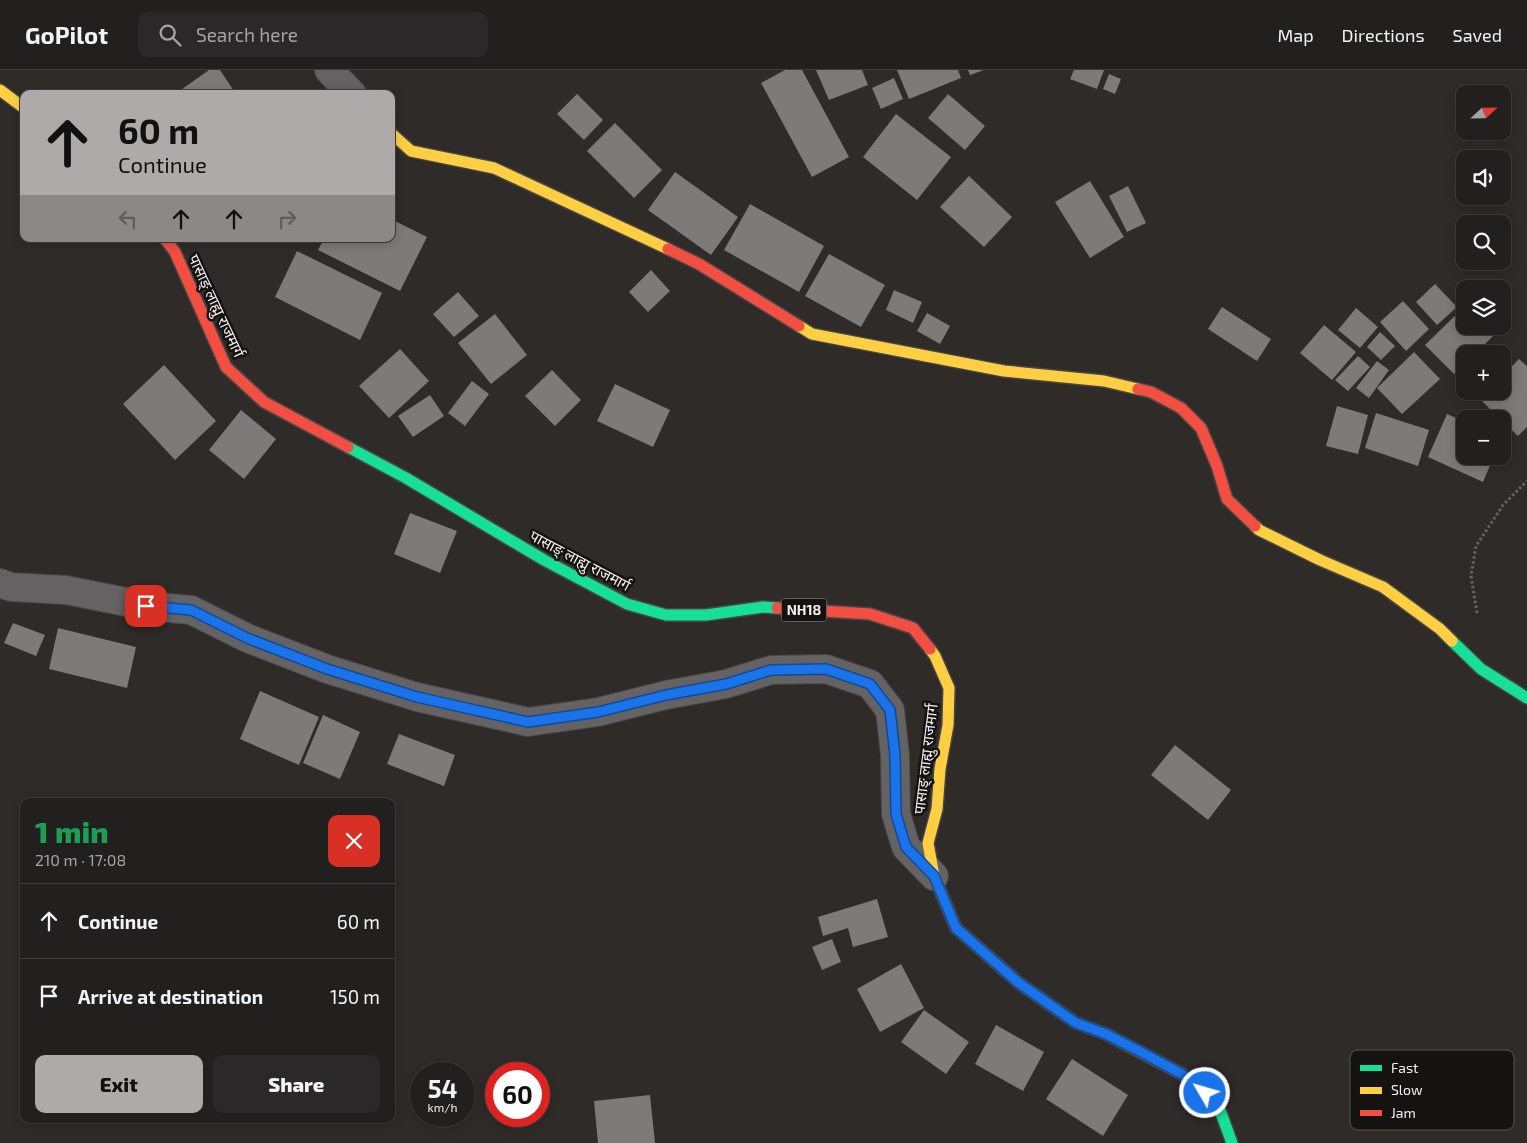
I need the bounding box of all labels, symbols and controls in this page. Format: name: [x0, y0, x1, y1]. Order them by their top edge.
search box: [138, 12, 488, 57]
text: GoPilot: [25, 20, 108, 49]
icon: search: [156, 21, 184, 49]
text: Search here: [196, 23, 298, 46]
text: Map: [1277, 24, 1314, 46]
text: Directions: [1342, 24, 1425, 46]
text: Saved: [1453, 24, 1502, 46]
north arrow: [1456, 85, 1511, 140]
map controls: [1456, 85, 1511, 465]
text: 60 m: [118, 109, 199, 151]
icon: ahead: [35, 110, 100, 175]
button: sound: [1456, 150, 1511, 205]
text: Continue: [118, 151, 207, 177]
icon: left: [114, 205, 142, 233]
icon: ahead: [167, 205, 195, 233]
icon: ahead: [220, 205, 248, 233]
icon: right: [273, 205, 301, 233]
button: search: [1456, 215, 1511, 270]
street label: पासाङ् लाह्मु राजमार्ग: [182, 251, 249, 362]
button: layers: [1456, 280, 1511, 335]
button: +: [1456, 345, 1511, 400]
button: −: [1456, 410, 1511, 465]
street label: पासाङ् लाह्मु राजमार्ग: [525, 526, 635, 598]
pin: [125, 585, 167, 627]
icon: arrive: [132, 592, 160, 620]
road number: NH18: [782, 598, 826, 622]
street label: पासाङ् लाह्मु राजमार्ग: [909, 702, 945, 816]
text: 1 min: [35, 813, 109, 849]
button: close: [328, 815, 380, 867]
text: 210 m · 17:08: [35, 850, 126, 869]
icon: ahead: [35, 907, 63, 935]
text: Continue: [78, 910, 158, 933]
text: 60 m: [337, 910, 380, 933]
icon: arrive: [35, 982, 63, 1010]
text: Arrive at destination: [78, 985, 263, 1008]
text: 150 m: [330, 985, 380, 1008]
legend: [1350, 1050, 1514, 1130]
button: Exit: [35, 1055, 203, 1113]
button: Share: [213, 1055, 380, 1113]
text: Fast: [1391, 1059, 1418, 1076]
speed limit sign: 60: [485, 1062, 550, 1127]
position arrow: [1178, 1066, 1230, 1118]
text: 54: [428, 1073, 457, 1103]
text: Slow: [1391, 1081, 1423, 1098]
text: km/h: [428, 1100, 457, 1114]
text: Jam: [1391, 1104, 1416, 1121]

